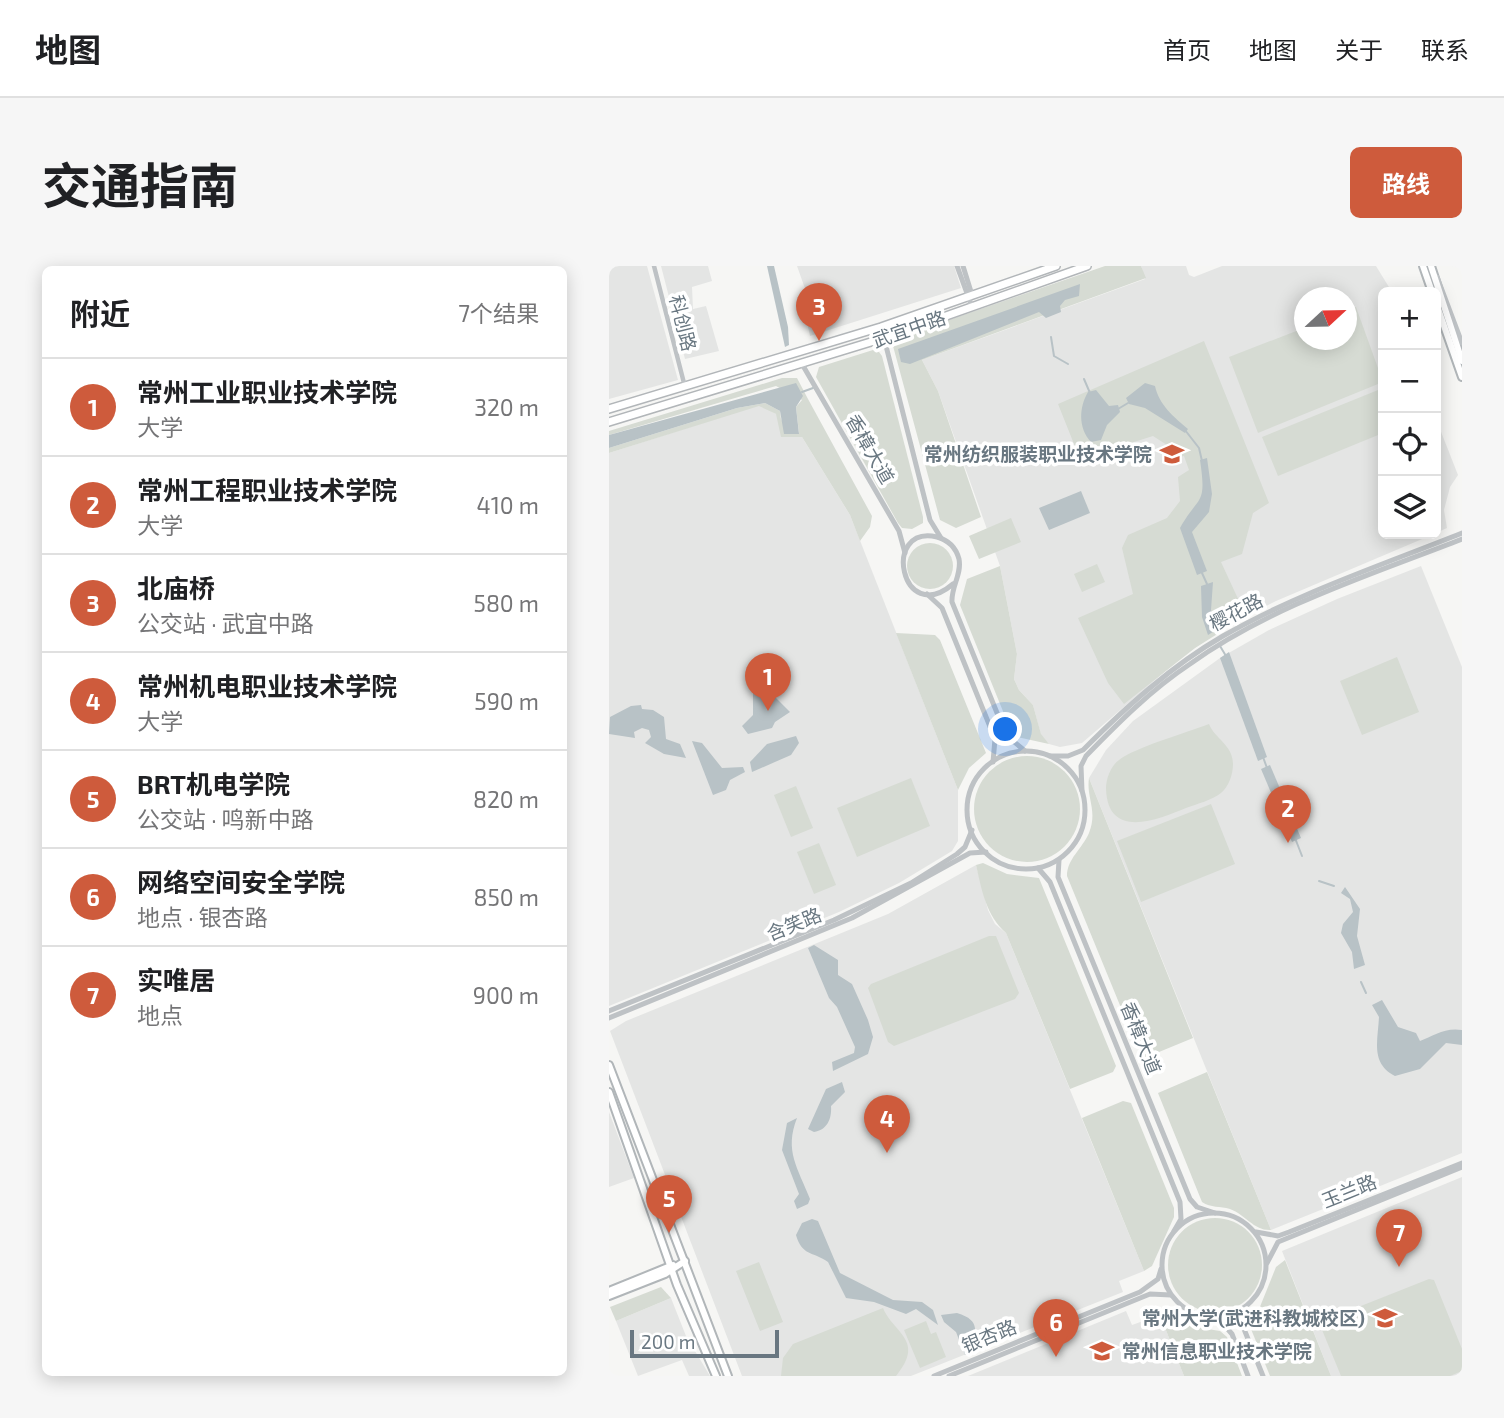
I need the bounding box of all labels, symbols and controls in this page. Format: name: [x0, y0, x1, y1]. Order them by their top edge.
text: 地图: [35, 29, 101, 69]
text: 首页: [1163, 35, 1211, 64]
text: 地图: [1249, 35, 1297, 64]
text: 关于: [1335, 35, 1383, 64]
text: 联系: [1421, 35, 1469, 64]
button: 路线: [1350, 147, 1462, 218]
text: 交通指南: [42, 155, 238, 214]
pin: 3: [796, 283, 842, 341]
north arrow: [1294, 287, 1357, 350]
map controls: [1378, 287, 1441, 539]
button: +: [1378, 287, 1441, 350]
street label: 科创路: [665, 292, 702, 353]
text: 附近: [70, 295, 130, 331]
text: 7个结果: [458, 299, 539, 327]
street label: 武宜中路: [869, 305, 949, 352]
button: −: [1378, 350, 1441, 413]
text: 常州工业职业技术学院: [137, 376, 397, 407]
text: 1: [88, 393, 98, 421]
text: 320 m: [474, 393, 539, 421]
street label: 香樟大道: [841, 410, 899, 487]
text: 大学: [137, 413, 183, 441]
button: locate: [1378, 413, 1441, 476]
school or university icon: 常州纺织服装职业技术学院: [1158, 440, 1186, 468]
place label: 常州纺织服装职业技术学院: [924, 442, 1152, 465]
text: 常州工程职业技术学院: [137, 474, 397, 505]
button: layers: [1378, 476, 1441, 539]
text: 2: [86, 491, 100, 519]
text: 410 m: [477, 491, 539, 519]
text: 大学: [137, 511, 183, 539]
text: 北庙桥: [137, 572, 215, 603]
street label: 樱花路: [1205, 588, 1266, 635]
text: 3: [86, 589, 100, 617]
text: 580 m: [474, 589, 539, 617]
text: 公交站 · 武宜中路: [137, 609, 314, 637]
pin: 1: [745, 653, 791, 711]
text: 常州机电职业技术学院: [137, 670, 397, 701]
text: 4: [86, 687, 100, 715]
text: 590 m: [474, 687, 539, 715]
text: 大学: [137, 707, 183, 735]
your location: [988, 712, 1022, 746]
text: BRT机电学院: [137, 768, 290, 799]
text: 5: [87, 785, 99, 813]
text: 820 m: [473, 785, 539, 813]
pin: 2: [1265, 785, 1311, 843]
text: 公交站 · 鸣新中路: [137, 805, 314, 833]
text: 网络空间安全学院: [137, 866, 345, 897]
text: 6: [86, 883, 100, 911]
text: 850 m: [474, 883, 539, 911]
street label: 含笑路: [763, 902, 825, 945]
text: 地点 · 银杏路: [137, 903, 268, 931]
text: 实唯居: [137, 964, 215, 995]
text: 7: [87, 981, 99, 1009]
text: 900 m: [473, 981, 539, 1009]
street label: 香樟大道: [1117, 998, 1166, 1077]
text: 地点: [137, 1001, 183, 1029]
pin: 4: [864, 1095, 910, 1153]
street label: 玉兰路: [1318, 1169, 1380, 1212]
pin: 5: [646, 1175, 692, 1233]
pin: 7: [1376, 1209, 1422, 1267]
pin: 6: [1033, 1299, 1079, 1357]
school or university icon: 常州大学(武进科教城校区): [1371, 1304, 1399, 1332]
place label: 常州大学(武进科教城校区): [1142, 1306, 1365, 1329]
street label: 银杏路: [958, 1314, 1020, 1357]
scale bar: [630, 1327, 779, 1359]
text: 200 m: [641, 1330, 695, 1353]
school or university icon: 常州信息职业技术学院: [1088, 1337, 1116, 1365]
place label: 常州信息职业技术学院: [1122, 1339, 1312, 1362]

